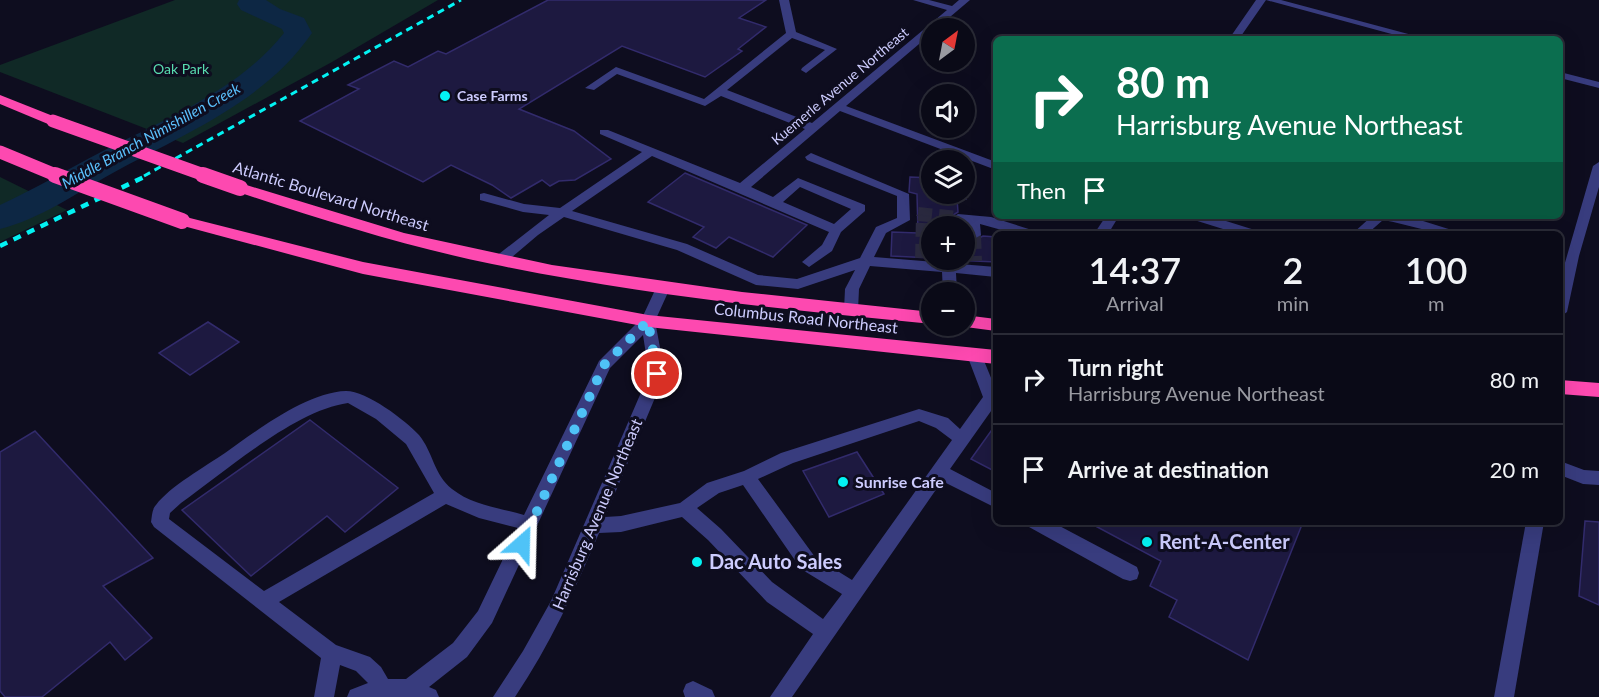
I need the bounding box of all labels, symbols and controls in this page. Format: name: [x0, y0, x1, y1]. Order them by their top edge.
north arrow: [921, 18, 975, 72]
map controls: [921, 18, 975, 336]
street label: Kuemerle Avenue Northeast: [768, 23, 912, 148]
text: 80 m: [1116, 57, 1210, 107]
park label: Oak Park: [153, 60, 210, 77]
icon: right: [1017, 60, 1095, 138]
water label: Middle Branch Nimishillen Creek: [58, 78, 244, 192]
button: sound: [921, 84, 975, 138]
place label: Case Farms: [457, 87, 528, 104]
marker: Case Farms: [438, 89, 452, 103]
text: Harrisburg Avenue Northeast: [1116, 108, 1463, 141]
button: layers: [921, 150, 975, 204]
street label: Atlantic Boulevard Northeast: [231, 157, 432, 234]
icon: arrive: [1078, 174, 1111, 207]
text: Then: [1017, 177, 1066, 204]
button: +: [921, 216, 975, 270]
text: 14:37: [1089, 248, 1181, 292]
text: 2: [1283, 248, 1303, 292]
text: 100: [1405, 248, 1467, 292]
button: −: [921, 282, 975, 336]
text: Arrival: [1106, 291, 1164, 315]
text: min: [1277, 291, 1309, 315]
text: m: [1428, 291, 1444, 315]
street label: Columbus Road Northeast: [713, 298, 899, 337]
pin: [631, 348, 682, 399]
text: Turn right: [1068, 354, 1163, 381]
icon: arrive: [640, 357, 673, 390]
icon: right: [1017, 363, 1050, 396]
text: 80 m: [1490, 366, 1539, 393]
text: Harrisburg Avenue Northeast: [1068, 381, 1325, 405]
street label: Harrisburg Avenue Northeast: [548, 415, 646, 612]
icon: arrive: [1017, 453, 1050, 486]
text: Arrive at destination: [1068, 456, 1269, 483]
text: 20 m: [1490, 456, 1539, 483]
place label: Sunrise Cafe: [855, 472, 944, 491]
marker: Sunrise Cafe: [836, 475, 850, 489]
position arrow: [490, 512, 554, 576]
place label: Rent-A-Center: [1159, 529, 1290, 553]
marker: Rent-A-Center: [1140, 535, 1154, 549]
place label: Dac Auto Sales: [709, 549, 842, 573]
marker: Dac Auto Sales: [690, 555, 704, 569]

